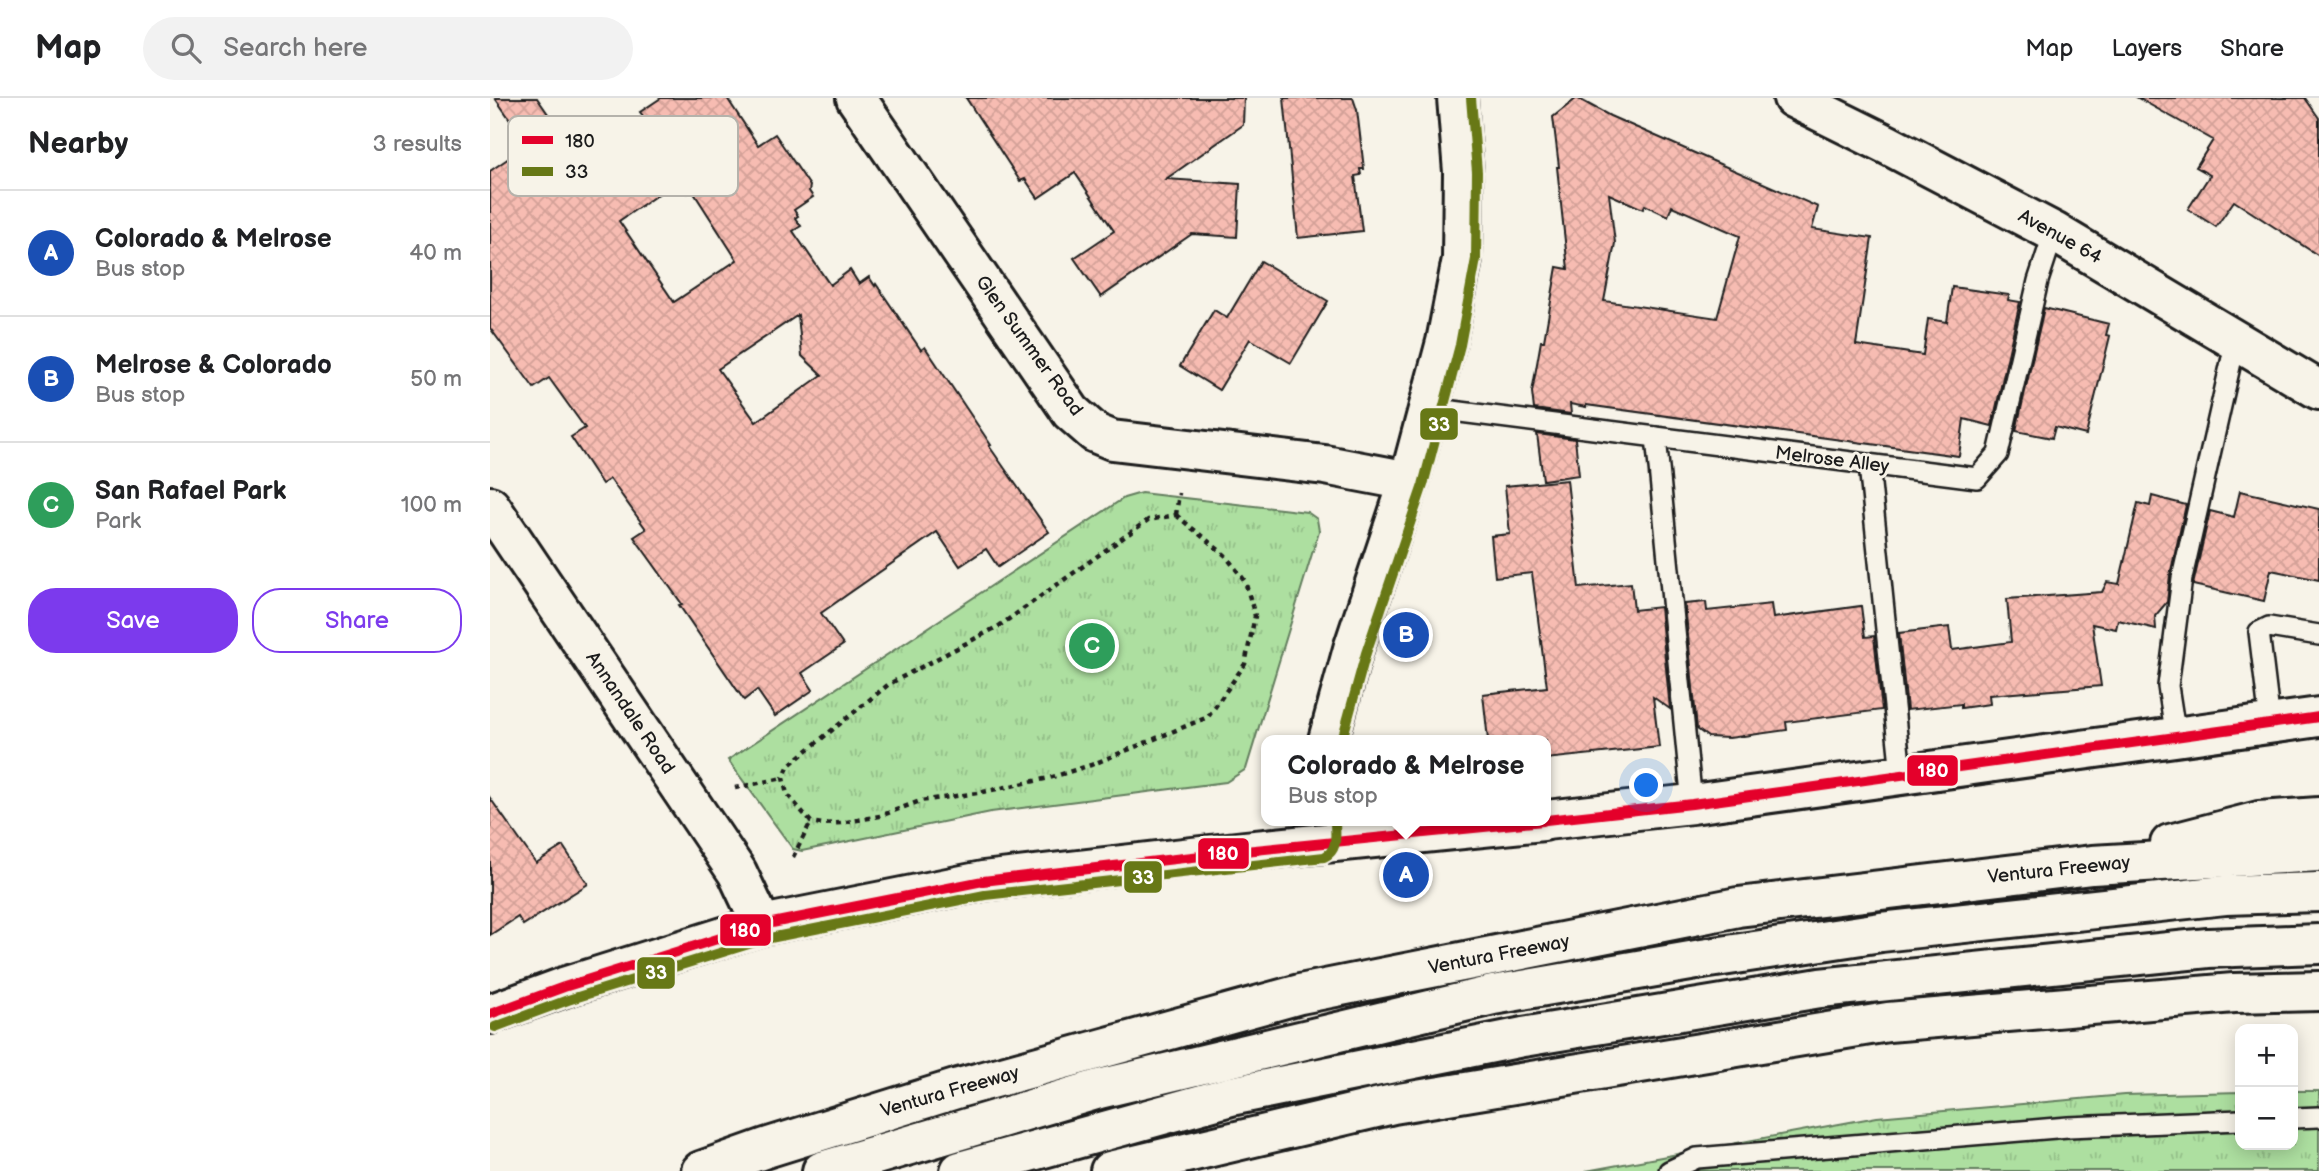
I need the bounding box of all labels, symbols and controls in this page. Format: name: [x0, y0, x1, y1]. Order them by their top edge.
search box: [143, 17, 633, 80]
text: Map: [35, 28, 101, 68]
icon: search: [167, 29, 205, 67]
text: Search here: [223, 33, 367, 64]
text: Map: [2025, 34, 2073, 63]
text: Layers: [2111, 34, 2182, 63]
text: Share: [2220, 34, 2284, 63]
legend: [508, 116, 738, 196]
text: Nearby: [28, 126, 128, 162]
text: 3 results: [373, 130, 462, 158]
text: 180: [565, 130, 595, 153]
text: 33: [565, 161, 588, 184]
street label: Avenue 64: [2014, 205, 2106, 270]
text: Colorado & Melrose: [95, 224, 332, 255]
text: A: [44, 239, 58, 267]
text: 40 m: [409, 239, 462, 267]
text: Bus stop: [95, 255, 185, 283]
street label: Glen Summer Road: [970, 271, 1088, 421]
text: Melrose & Colorado: [95, 350, 332, 381]
text: B: [43, 365, 59, 393]
text: 50 m: [410, 365, 462, 393]
text: Bus stop: [95, 381, 185, 409]
line badge: 33: [1419, 407, 1459, 441]
text: 33: [1428, 414, 1450, 437]
street label: Melrose Alley: [1774, 442, 1891, 478]
text: San Rafael Park: [95, 476, 286, 507]
text: C: [43, 491, 59, 519]
text: 100 m: [401, 491, 462, 519]
text: Park: [95, 507, 141, 535]
button: Save: [28, 588, 238, 653]
button: Share: [252, 588, 462, 653]
pin: B: [1383, 609, 1429, 661]
pin: C: [1069, 620, 1115, 672]
street label: Annandale Road: [581, 647, 679, 779]
popup: [1261, 735, 1551, 826]
text: Colorado & Melrose: [1288, 751, 1524, 782]
line badge: 180: [1906, 754, 1959, 787]
text: 180: [1917, 760, 1949, 783]
your location: [1629, 768, 1663, 802]
text: Bus stop: [1288, 782, 1378, 810]
line badge: 180: [1197, 837, 1250, 870]
text: 180: [1207, 843, 1239, 866]
pin: A: [1383, 849, 1429, 901]
street label: Ventura Freeway: [1987, 851, 2132, 889]
line badge: 33: [1123, 860, 1163, 894]
text: 33: [1132, 867, 1154, 890]
line badge: 180: [719, 913, 772, 947]
text: 180: [729, 920, 761, 943]
street label: Ventura Freeway: [1427, 930, 1572, 980]
line badge: 33: [636, 956, 676, 990]
text: 33: [645, 962, 667, 985]
map controls: [2235, 1024, 2298, 1150]
button: +: [2235, 1024, 2298, 1087]
street label: Ventura Freeway: [878, 1061, 1022, 1123]
button: −: [2235, 1087, 2298, 1150]

